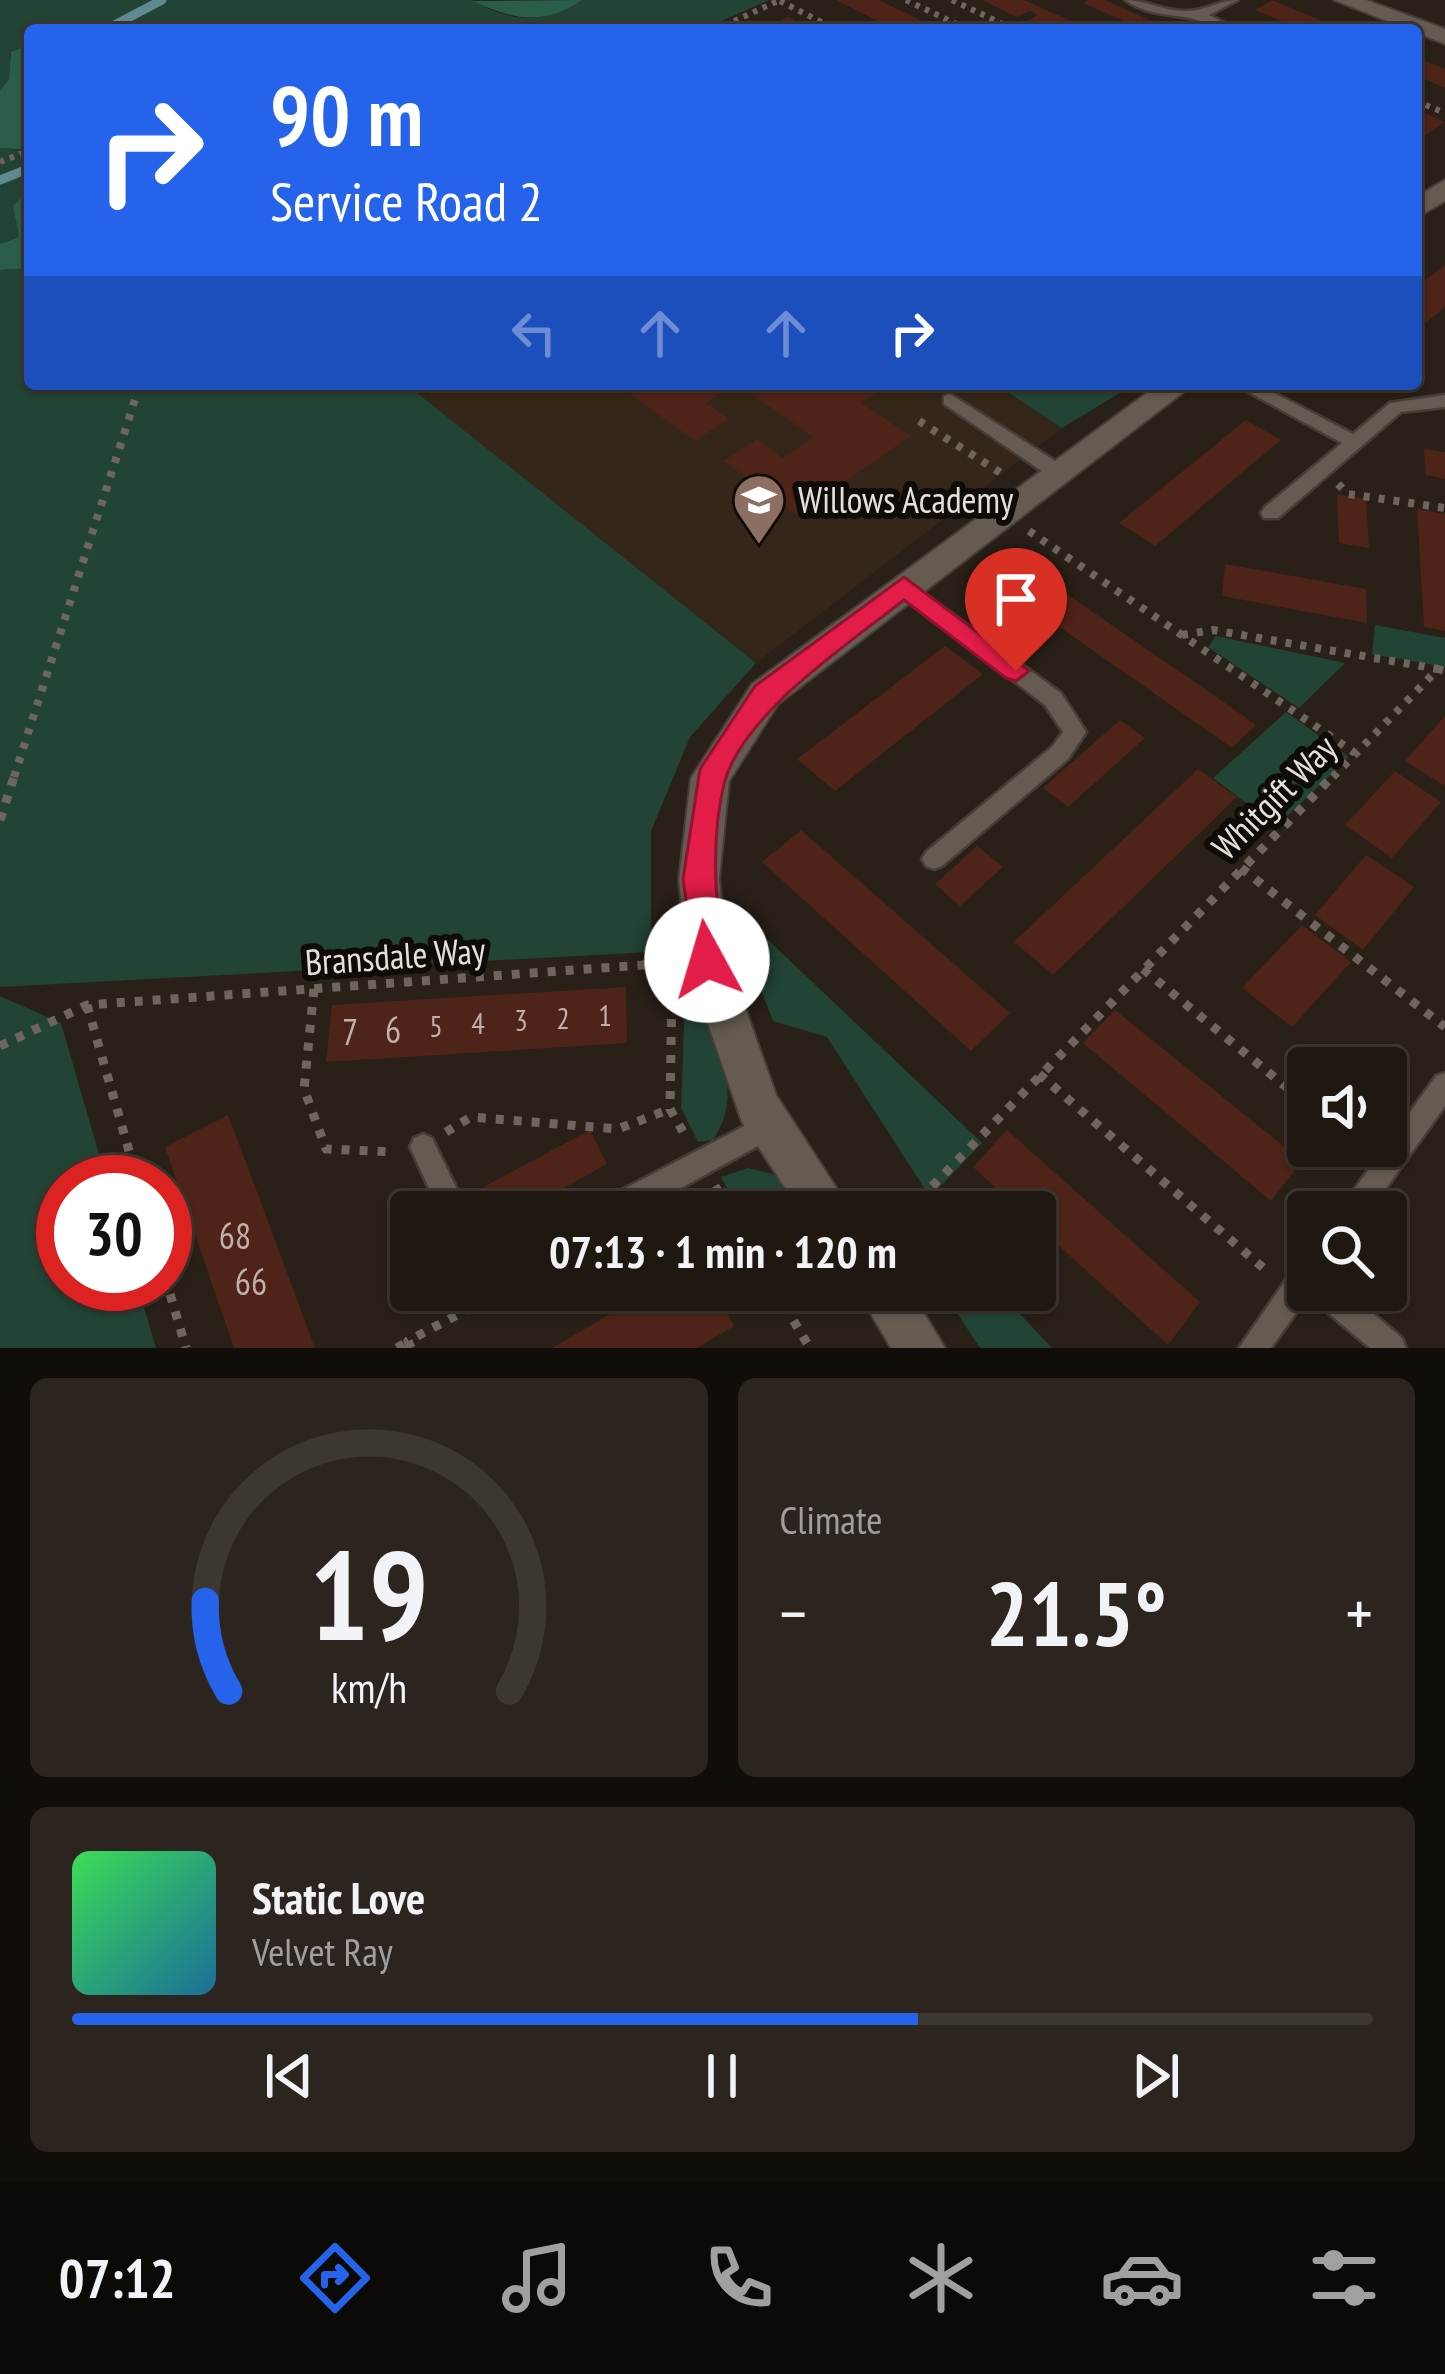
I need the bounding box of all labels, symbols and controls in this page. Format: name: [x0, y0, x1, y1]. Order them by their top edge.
text: 90 m: [270, 60, 423, 169]
icon: right: [72, 72, 228, 228]
text: Service Road 2: [270, 166, 543, 236]
icon: left: [501, 300, 567, 366]
icon: ahead: [627, 300, 693, 366]
icon: ahead: [753, 300, 819, 366]
icon: right: [879, 300, 945, 366]
school or university icon: Willows Academy: [731, 472, 787, 546]
place label: Willows Academy: [798, 476, 1014, 523]
pin: [965, 548, 1067, 671]
icon: arrive: [983, 566, 1049, 632]
street label: Whitgift Way: [1201, 724, 1346, 869]
position arrow: [644, 897, 770, 1023]
street label: Bransdale Way: [303, 926, 487, 985]
house number: 1: [598, 995, 612, 1034]
house number: 2: [556, 998, 570, 1037]
house number: 3: [514, 1000, 528, 1039]
house number: 4: [471, 1003, 485, 1042]
house number: 6: [385, 1006, 401, 1053]
house number: 5: [429, 1006, 443, 1045]
house number: 7: [342, 1008, 358, 1055]
map controls: [1287, 1047, 1407, 1311]
button: sound: [1287, 1047, 1407, 1167]
speed limit sign: 30: [36, 1155, 192, 1311]
button: search: [1287, 1191, 1407, 1311]
house number: 68: [219, 1212, 251, 1259]
text: 07:13 · 1 min · 120 m: [549, 1222, 897, 1280]
house number: 66: [235, 1258, 267, 1305]
text: Climate: [780, 1494, 882, 1545]
text: 19: [309, 1513, 428, 1674]
text: 21.5°: [986, 1554, 1167, 1671]
text: −: [780, 1570, 807, 1655]
text: +: [1346, 1570, 1373, 1655]
text: km/h: [331, 1658, 407, 1714]
text: Static Love: [252, 1868, 425, 1926]
text: Velvet Ray: [252, 1926, 393, 1977]
icon: previous: [256, 2043, 322, 2109]
icon: pause: [689, 2043, 755, 2109]
icon: next: [1123, 2043, 1189, 2109]
icon: directions: [293, 2236, 377, 2320]
icon: music: [495, 2236, 579, 2320]
icon: phone: [697, 2236, 781, 2320]
icon: climate: [899, 2236, 983, 2320]
icon: car: [1100, 2236, 1184, 2320]
icon: filters: [1302, 2236, 1386, 2320]
text: 07:12: [59, 2243, 176, 2313]

